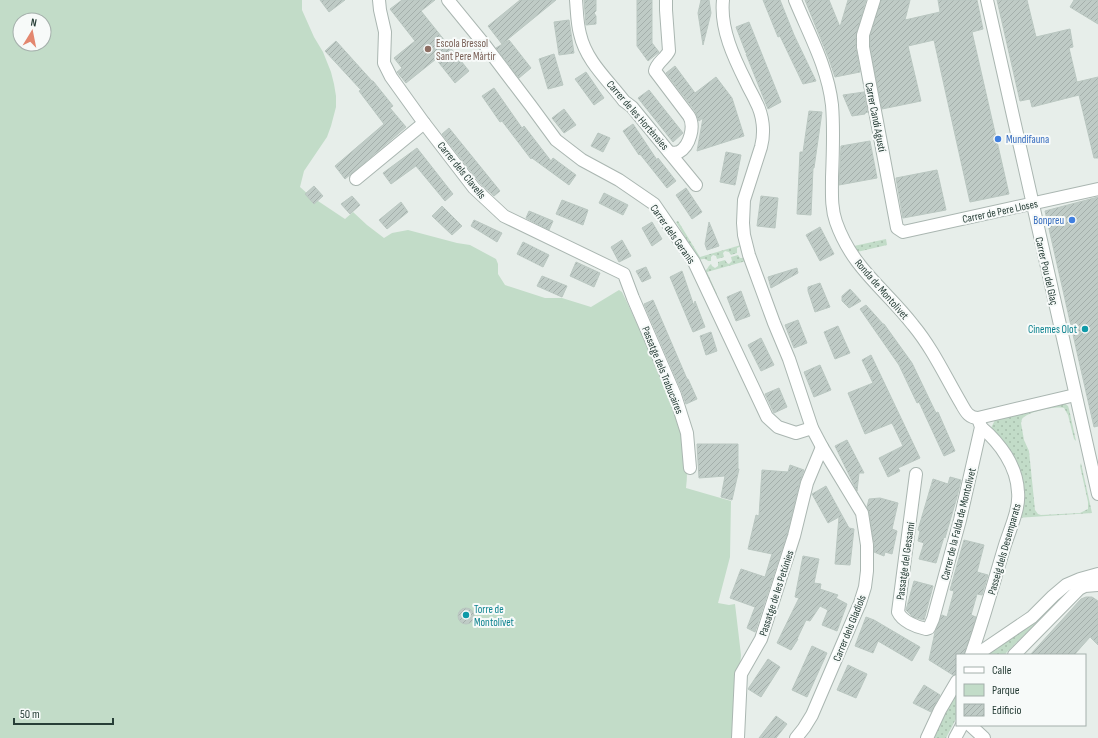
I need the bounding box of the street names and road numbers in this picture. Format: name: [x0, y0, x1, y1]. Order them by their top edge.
street label: Carrer de les Hortènsies: [604, 78, 671, 153]
street label: Carrer Candi Agustí: [862, 81, 889, 154]
street label: Carrer dels Clavells: [435, 139, 489, 202]
street label: Carrer de Pere Lloses: [961, 197, 1039, 226]
street label: Carrer dels Geranis: [647, 202, 698, 266]
street label: Carrer Pou del Glaç: [1032, 236, 1061, 306]
street label: Ronda de Montolivet: [852, 257, 912, 323]
street label: Passatge dels Trabucaires: [639, 325, 686, 416]
street label: Carrer de la Falda de Montolivet: [938, 466, 979, 582]
street label: Passeig dels Desemparats: [985, 502, 1024, 596]
street label: Passatge del Gessamí: [894, 520, 918, 601]
street label: Passatge de les Petúnies: [756, 548, 797, 638]
street label: Carrer dels Gladiols: [830, 593, 869, 663]

